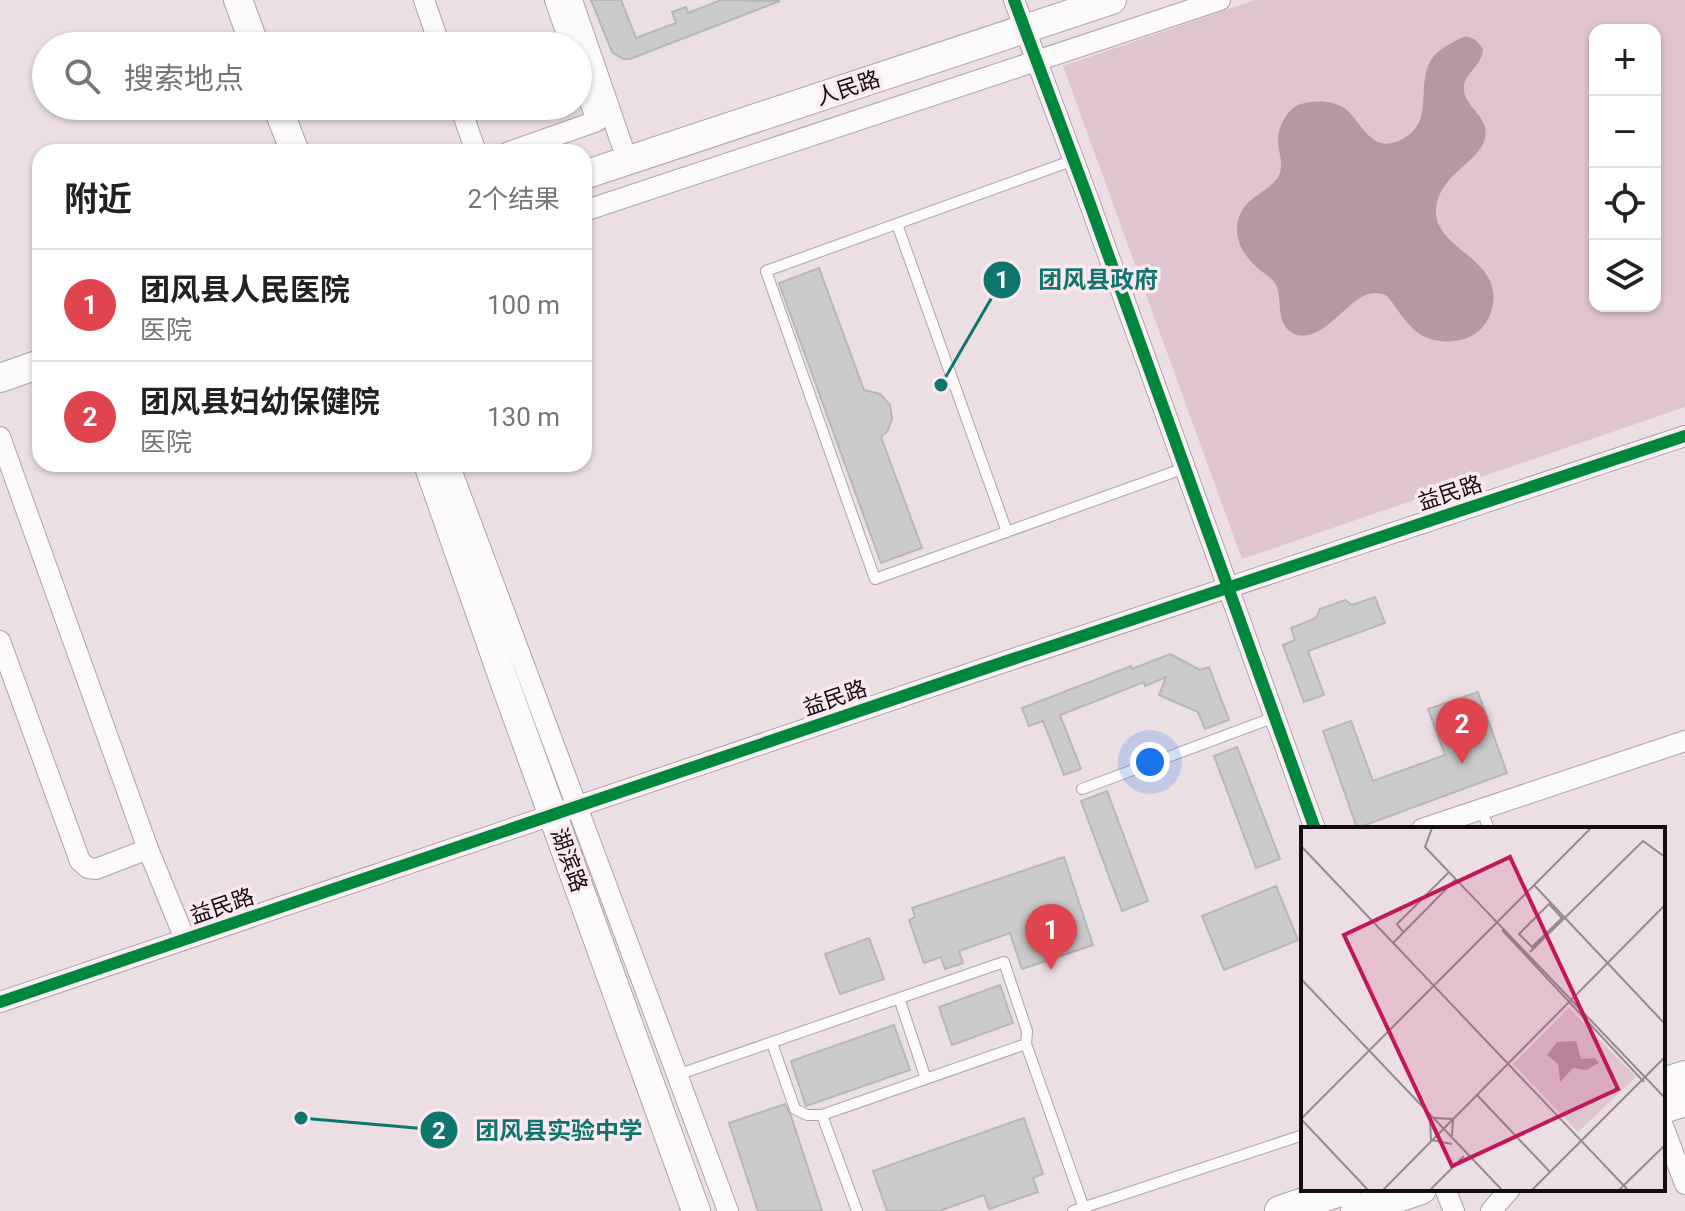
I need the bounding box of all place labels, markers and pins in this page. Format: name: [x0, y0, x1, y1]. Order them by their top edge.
callout: 团风县政府: [982, 256, 1174, 304]
pin: 2: [1436, 698, 1488, 764]
pin: 1: [1025, 904, 1077, 970]
callout: 团风县实验中学: [419, 1106, 659, 1154]

